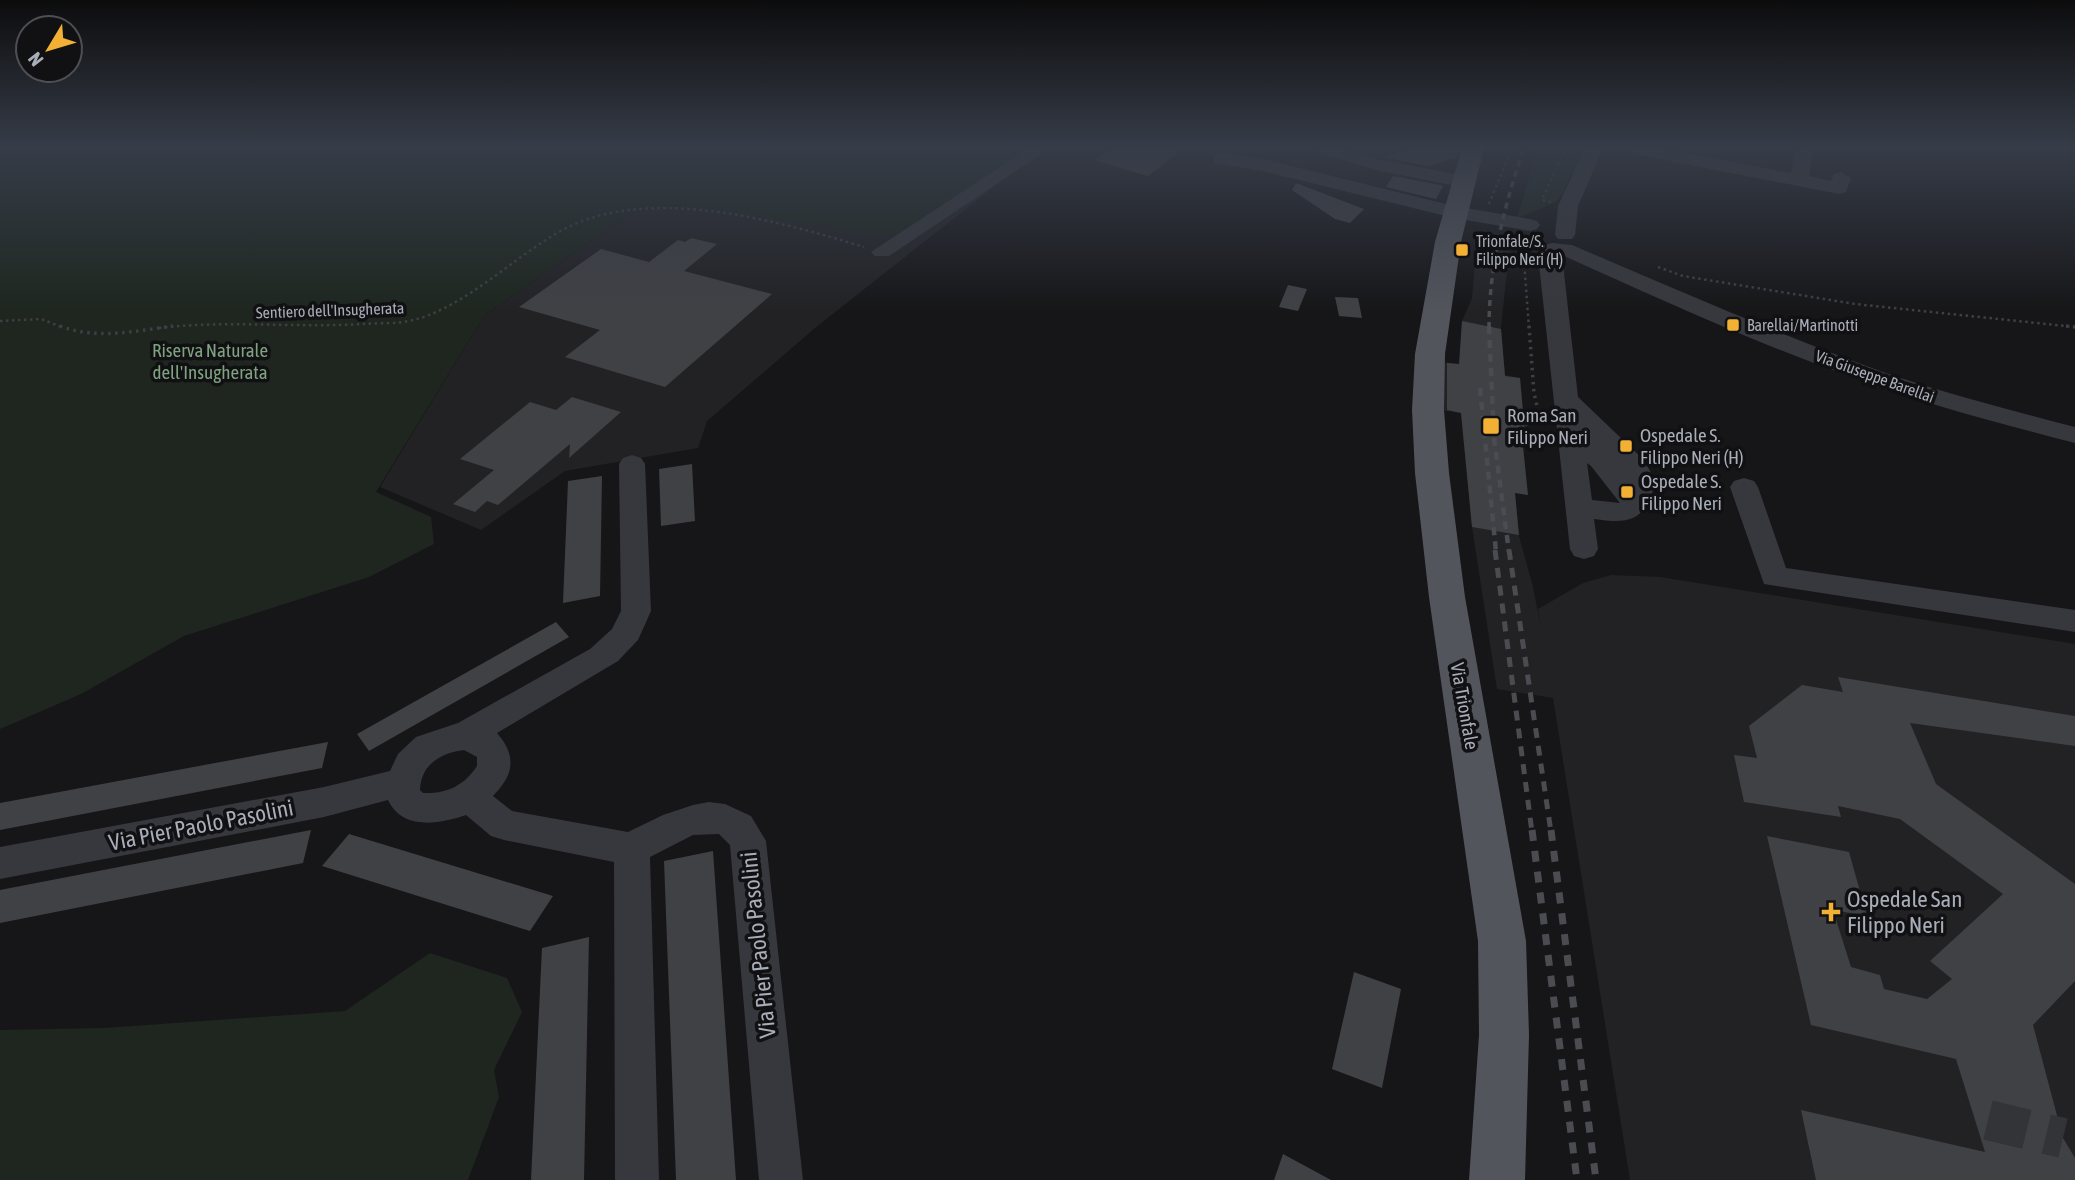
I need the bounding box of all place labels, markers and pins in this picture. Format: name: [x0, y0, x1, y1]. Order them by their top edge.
place label: Trionfale/S. Filippo Neri (H): [1476, 232, 1563, 269]
marker: Trionfale/S. Filippo Neri (H): [1454, 242, 1470, 258]
place label: Barellai/Martinotti: [1747, 316, 1858, 334]
marker: Barellai/Martinotti: [1725, 317, 1741, 333]
place label: Roma San Filippo Neri: [1507, 404, 1588, 448]
marker: Roma San Filippo Neri: [1481, 416, 1501, 436]
place label: Ospedale S. Filippo Neri (H): [1640, 424, 1744, 468]
marker: Ospedale S. Filippo Neri (H): [1618, 438, 1634, 454]
place label: Ospedale S. Filippo Neri: [1641, 470, 1722, 514]
marker: Ospedale S. Filippo Neri: [1619, 484, 1635, 500]
place label: Ospedale San Filippo Neri: [1847, 886, 1962, 938]
marker: Ospedale San Filippo Neri: [1821, 902, 1841, 922]

